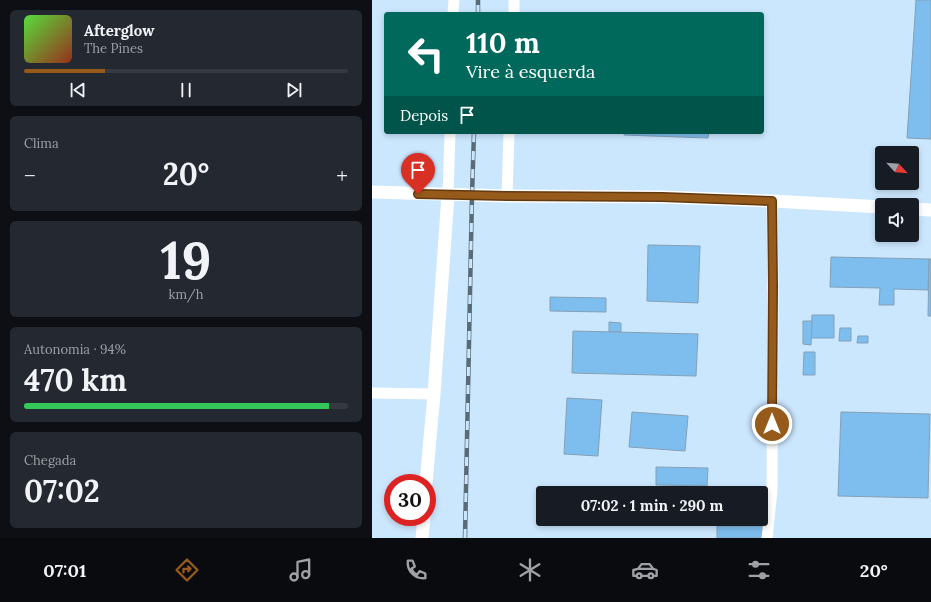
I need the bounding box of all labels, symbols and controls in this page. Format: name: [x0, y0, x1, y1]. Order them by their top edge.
text: Afterglow: [84, 21, 154, 40]
text: 110 m: [466, 25, 540, 61]
icon: left: [400, 28, 452, 80]
text: The Pines: [84, 40, 143, 57]
text: Vire à esquerda: [466, 60, 595, 83]
icon: previous: [67, 79, 89, 101]
icon: pause: [175, 79, 197, 101]
icon: next: [283, 79, 305, 101]
icon: arrive: [456, 104, 478, 126]
text: Depois: [400, 106, 448, 125]
text: Clima: [24, 135, 59, 152]
north arrow: [875, 146, 919, 190]
map controls: [875, 146, 919, 242]
pin: [401, 153, 435, 194]
text: 20°: [163, 155, 209, 193]
icon: arrive: [407, 159, 429, 181]
text: −: [24, 161, 36, 189]
text: +: [336, 161, 348, 189]
button: sound: [875, 198, 919, 242]
text: 19: [160, 227, 212, 293]
text: km/h: [168, 286, 204, 303]
text: Autonomia · 94%: [24, 341, 126, 358]
text: 470 km: [24, 361, 127, 399]
position arrow: [751, 403, 793, 445]
text: Chegada: [24, 452, 76, 469]
text: 07:02: [24, 472, 100, 510]
speed limit sign: 30: [384, 474, 436, 526]
text: 07:02 · 1 min · 290 m: [581, 496, 723, 515]
icon: directions: [173, 556, 201, 584]
icon: music: [287, 556, 315, 584]
icon: phone: [402, 556, 430, 584]
icon: climate: [516, 556, 544, 584]
icon: car: [631, 556, 659, 584]
icon: filters: [745, 556, 773, 584]
text: 07:01: [43, 559, 86, 582]
text: 20°: [860, 559, 888, 582]

